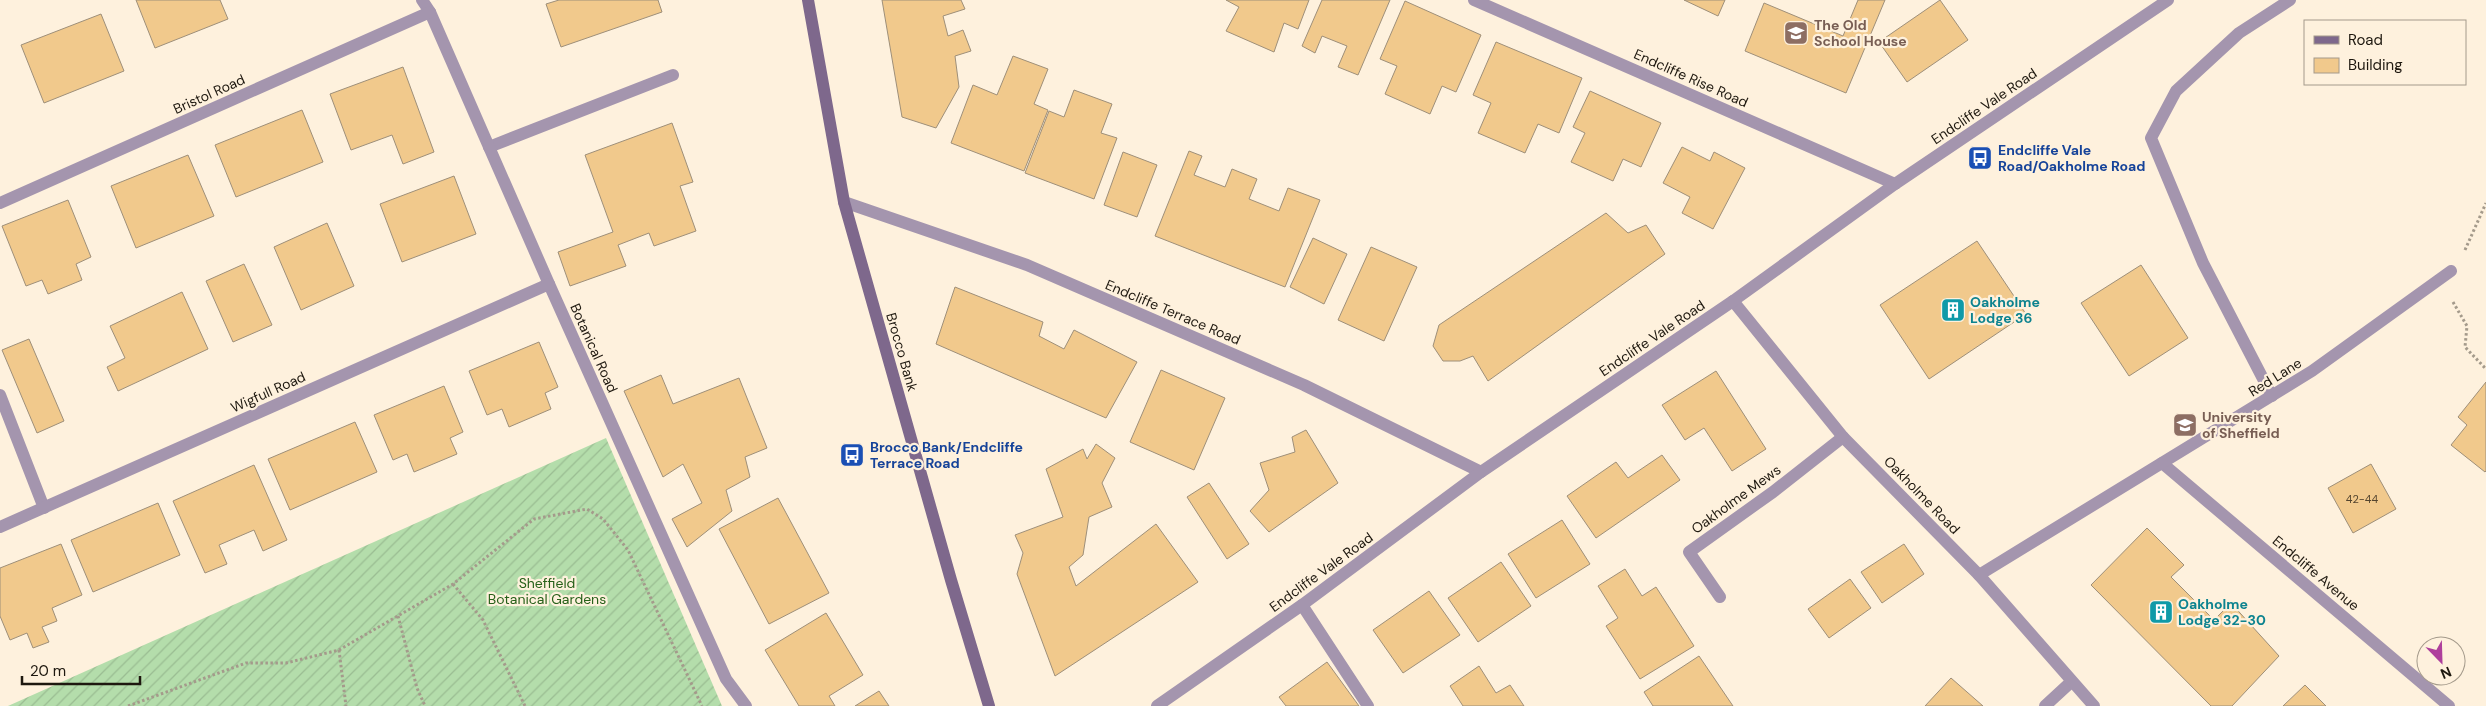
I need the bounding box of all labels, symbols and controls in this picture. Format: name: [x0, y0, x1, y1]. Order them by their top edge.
place label: The Old School House: [1814, 16, 1907, 50]
school or university icon: The Old School House: [1783, 20, 1809, 46]
legend: [2304, 20, 2466, 85]
text: Road: [2348, 30, 2383, 50]
street label: Endcliffe Rise Road: [1631, 45, 1751, 111]
text: Building: [2348, 55, 2403, 75]
street label: Endcliffe Vale Road: [1928, 64, 2040, 148]
street label: Bristol Road: [170, 70, 248, 118]
place label: Endcliffe Vale Road/Oakholme Road: [1998, 141, 2145, 175]
bus stop icon: Endcliffe Vale Road/Oakholme Road: [1967, 145, 1993, 171]
street label: Endcliffe Terrace Road: [1103, 275, 1243, 349]
place label: Oakholme Lodge 36: [1970, 293, 2040, 327]
street label: Endcliffe Vale Road: [1596, 296, 1708, 380]
building icon: Oakholme Lodge 36: [1940, 297, 1966, 323]
street label: Botanical Road: [566, 300, 622, 396]
street label: Brocco Bank: [882, 311, 922, 393]
street label: Red Lane: [2245, 354, 2305, 400]
street label: Wigfull Road: [228, 367, 308, 417]
place label: University of Sheffield: [2202, 408, 2280, 442]
school or university icon: University of Sheffield: [2172, 412, 2198, 438]
place label: Brocco Bank/Endcliffe Terrace Road: [870, 438, 1023, 472]
bus stop icon: Brocco Bank/Endcliffe Terrace Road: [839, 442, 865, 468]
street label: Oakholme Road: [1880, 452, 1964, 538]
street label: Oakholme Mews: [1688, 460, 1784, 538]
house number: 42-44: [2346, 492, 2378, 506]
street label: Endcliffe Vale Road: [1266, 528, 1376, 616]
street label: Endcliffe Avenue: [2269, 531, 2363, 615]
park label: Sheffield Botanical Gardens: [488, 574, 606, 608]
place label: Oakholme Lodge 32-30: [2178, 595, 2266, 629]
building icon: Oakholme Lodge 32-30: [2148, 599, 2174, 625]
north arrow: [2416, 636, 2466, 686]
scale bar: [22, 654, 140, 686]
text: 20 m: [30, 661, 66, 681]
text: N: [2438, 663, 2454, 683]

